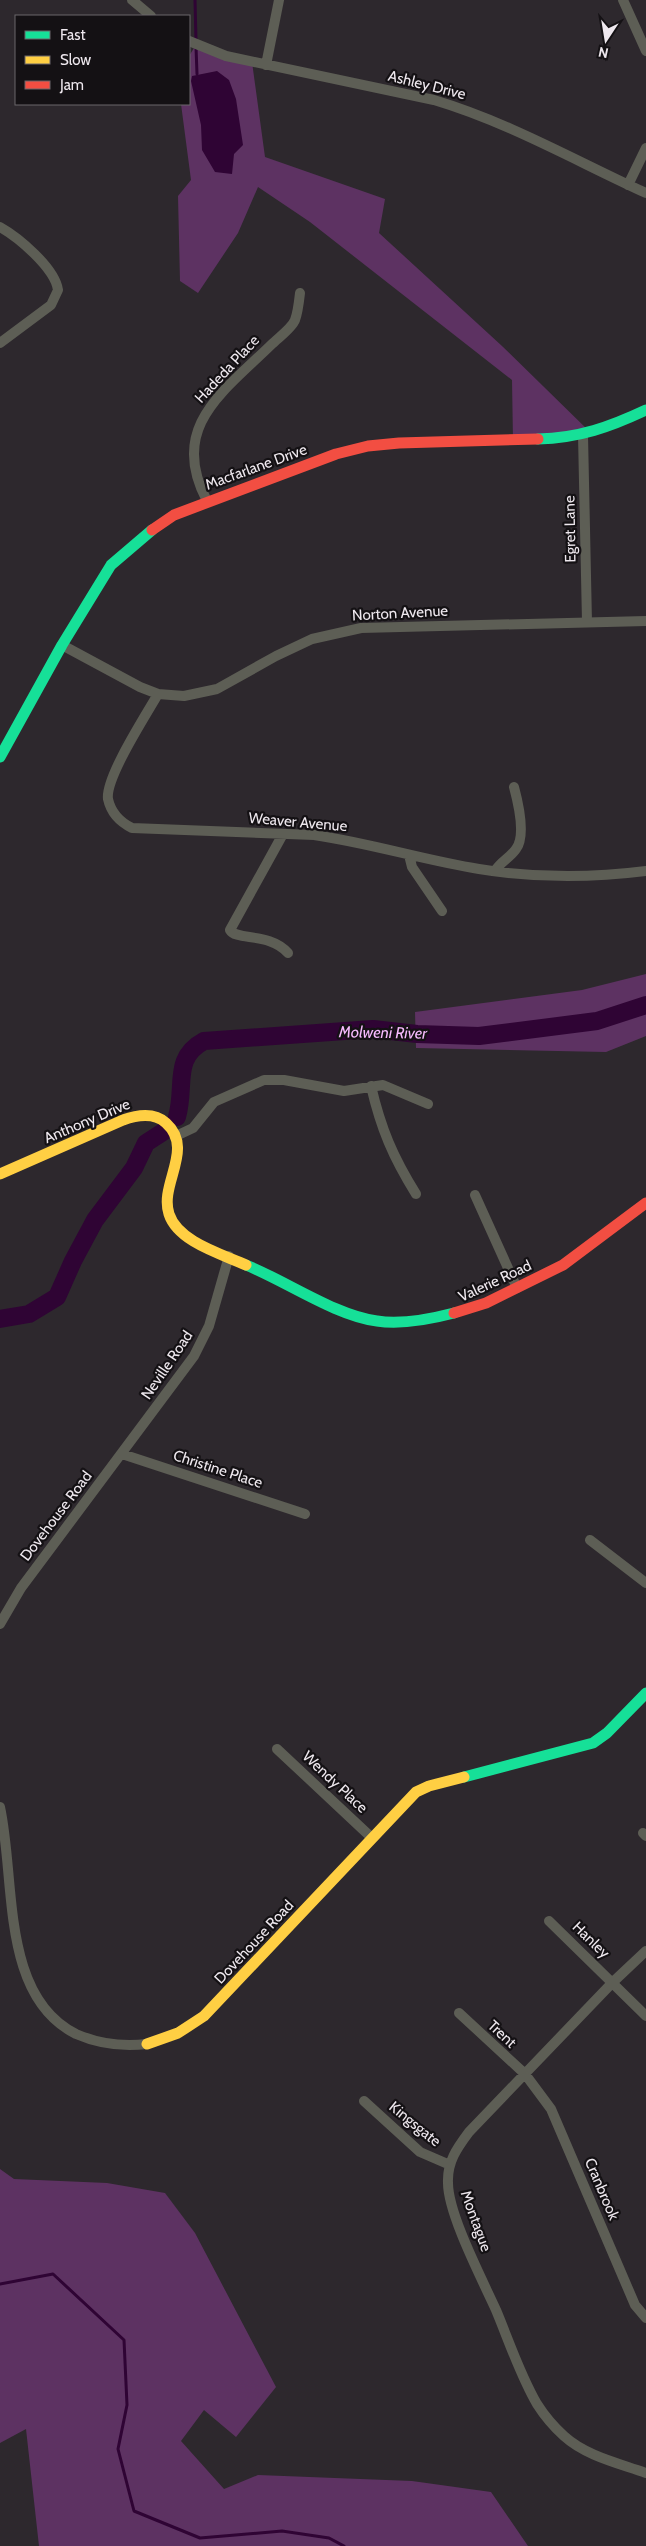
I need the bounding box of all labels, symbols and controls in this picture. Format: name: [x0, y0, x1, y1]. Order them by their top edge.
legend: [15, 15, 190, 105]
north arrow: [581, 15, 631, 65]
text: Fast: [60, 26, 85, 44]
text: N: [597, 43, 610, 63]
text: Slow: [60, 51, 91, 69]
street label: Ashley Drive: [386, 67, 468, 103]
text: Jam: [59, 76, 84, 94]
street label: Hadeda Place: [191, 331, 263, 407]
street label: Macfarlane Drive: [203, 440, 310, 494]
street label: Egret Lane: [560, 495, 580, 563]
street label: Norton Avenue: [352, 601, 449, 624]
street label: Weaver Avenue: [248, 809, 348, 835]
water label: Molweni River: [338, 1022, 428, 1043]
street label: Anthony Drive: [41, 1095, 133, 1147]
street label: Valerie Road: [456, 1256, 534, 1306]
street label: Neville Road: [137, 1327, 197, 1403]
street label: Christine Place: [171, 1446, 265, 1492]
street label: Dovehouse Road: [16, 1467, 96, 1565]
street label: Wendy Place: [299, 1747, 372, 1817]
street label: Dovehouse Road: [211, 1896, 297, 1988]
street label: Hanley: [569, 1918, 614, 1962]
street label: Trent: [484, 2016, 520, 2052]
street label: Kingsgate: [386, 2098, 445, 2150]
street label: Cranbrook: [581, 2155, 623, 2223]
street label: Montague: [457, 2188, 495, 2254]

